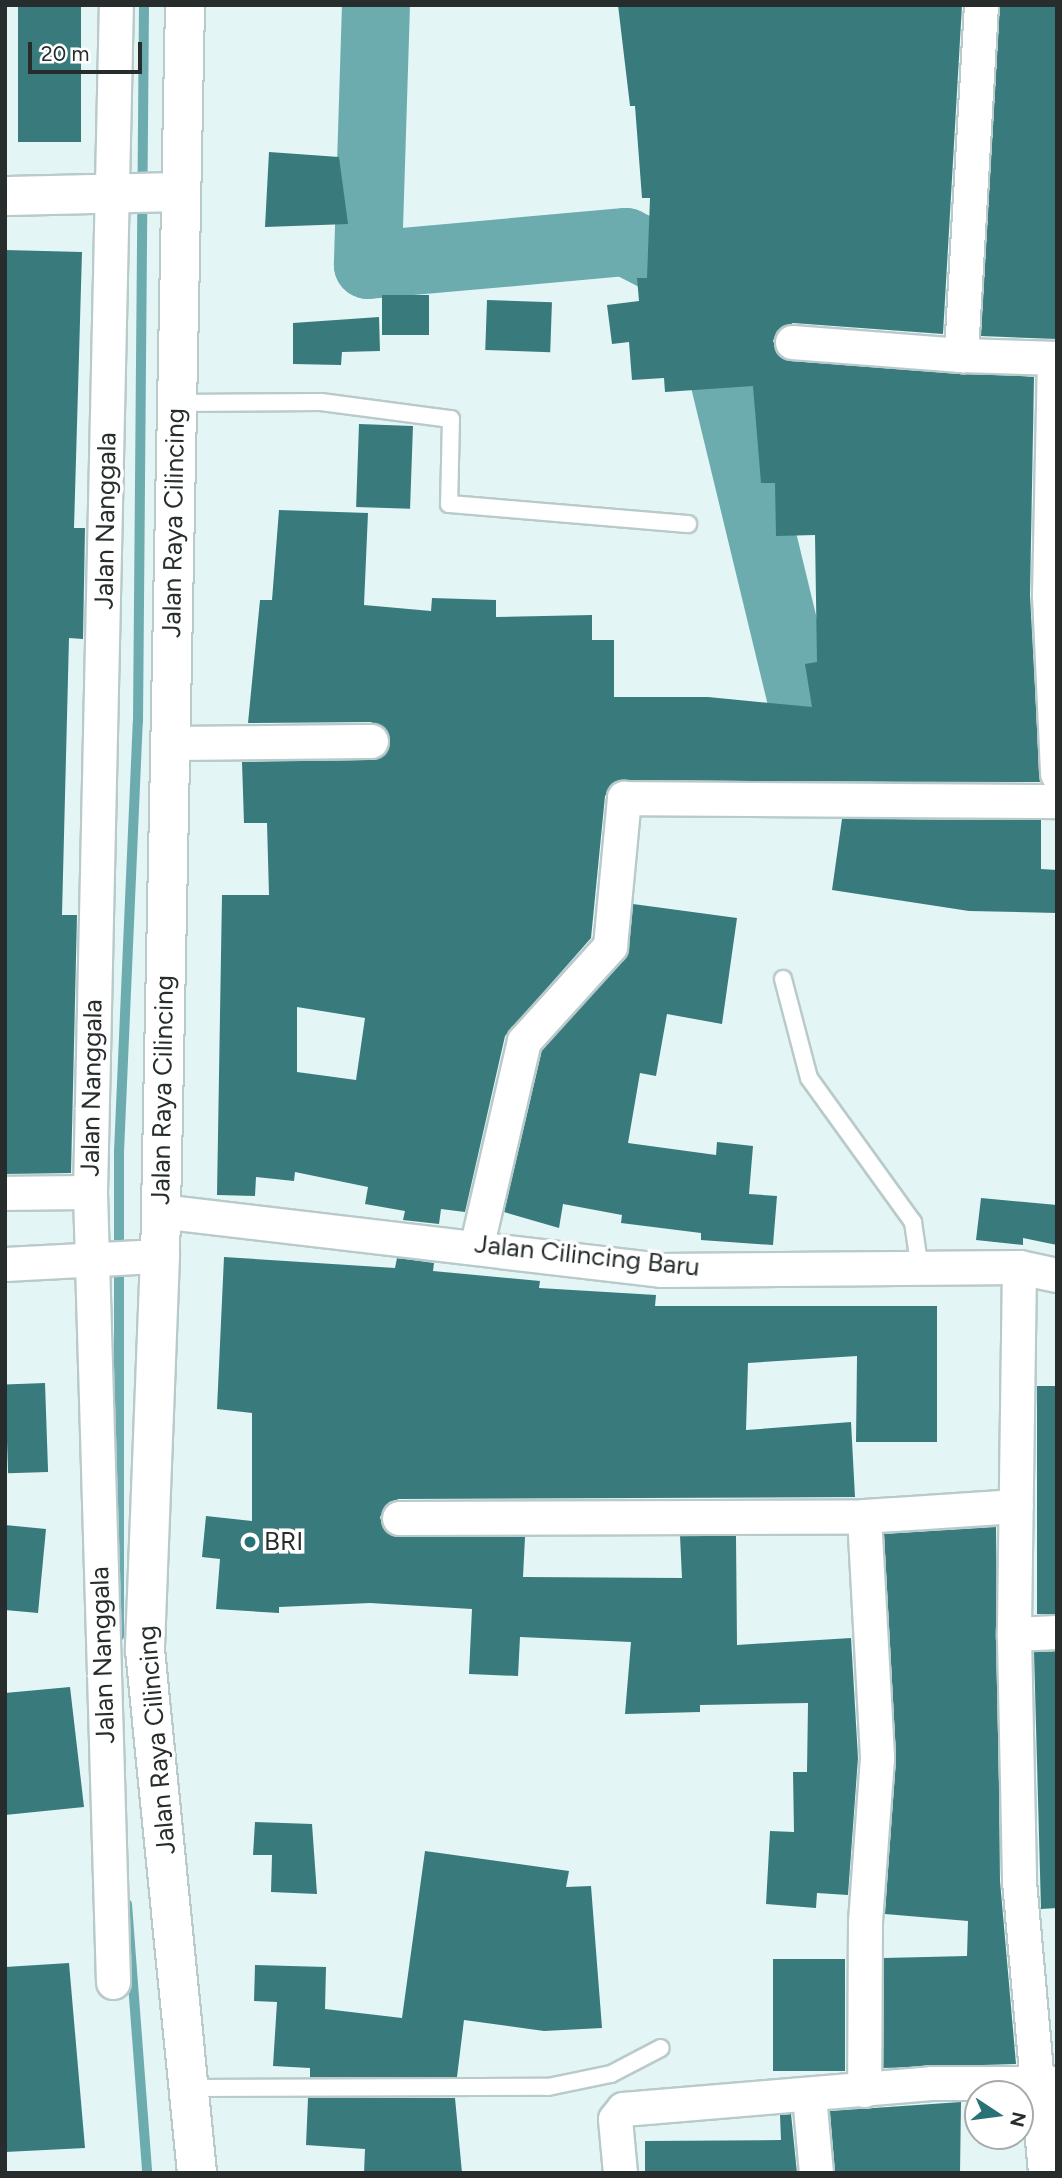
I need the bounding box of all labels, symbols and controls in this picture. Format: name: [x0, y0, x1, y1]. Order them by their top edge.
scale bar: [32, 28, 145, 72]
text: 20 m: [41, 41, 89, 66]
street label: Jalan Raya Cilincing: [156, 408, 192, 638]
street label: Jalan Nanggala: [89, 432, 123, 610]
street label: Jalan Raya Cilincing: [145, 975, 181, 1205]
street label: Jalan Nanggala: [75, 999, 109, 1177]
street label: Jalan Cilincing Baru: [473, 1229, 701, 1283]
place label: BRI: [264, 1526, 303, 1558]
marker: BRI: [242, 1534, 258, 1550]
street label: Jalan Nanggala: [84, 1566, 122, 1744]
street label: Jalan Raya Cilincing: [131, 1624, 183, 1856]
north arrow: [964, 2080, 1034, 2150]
text: N: [1005, 2110, 1031, 2129]

